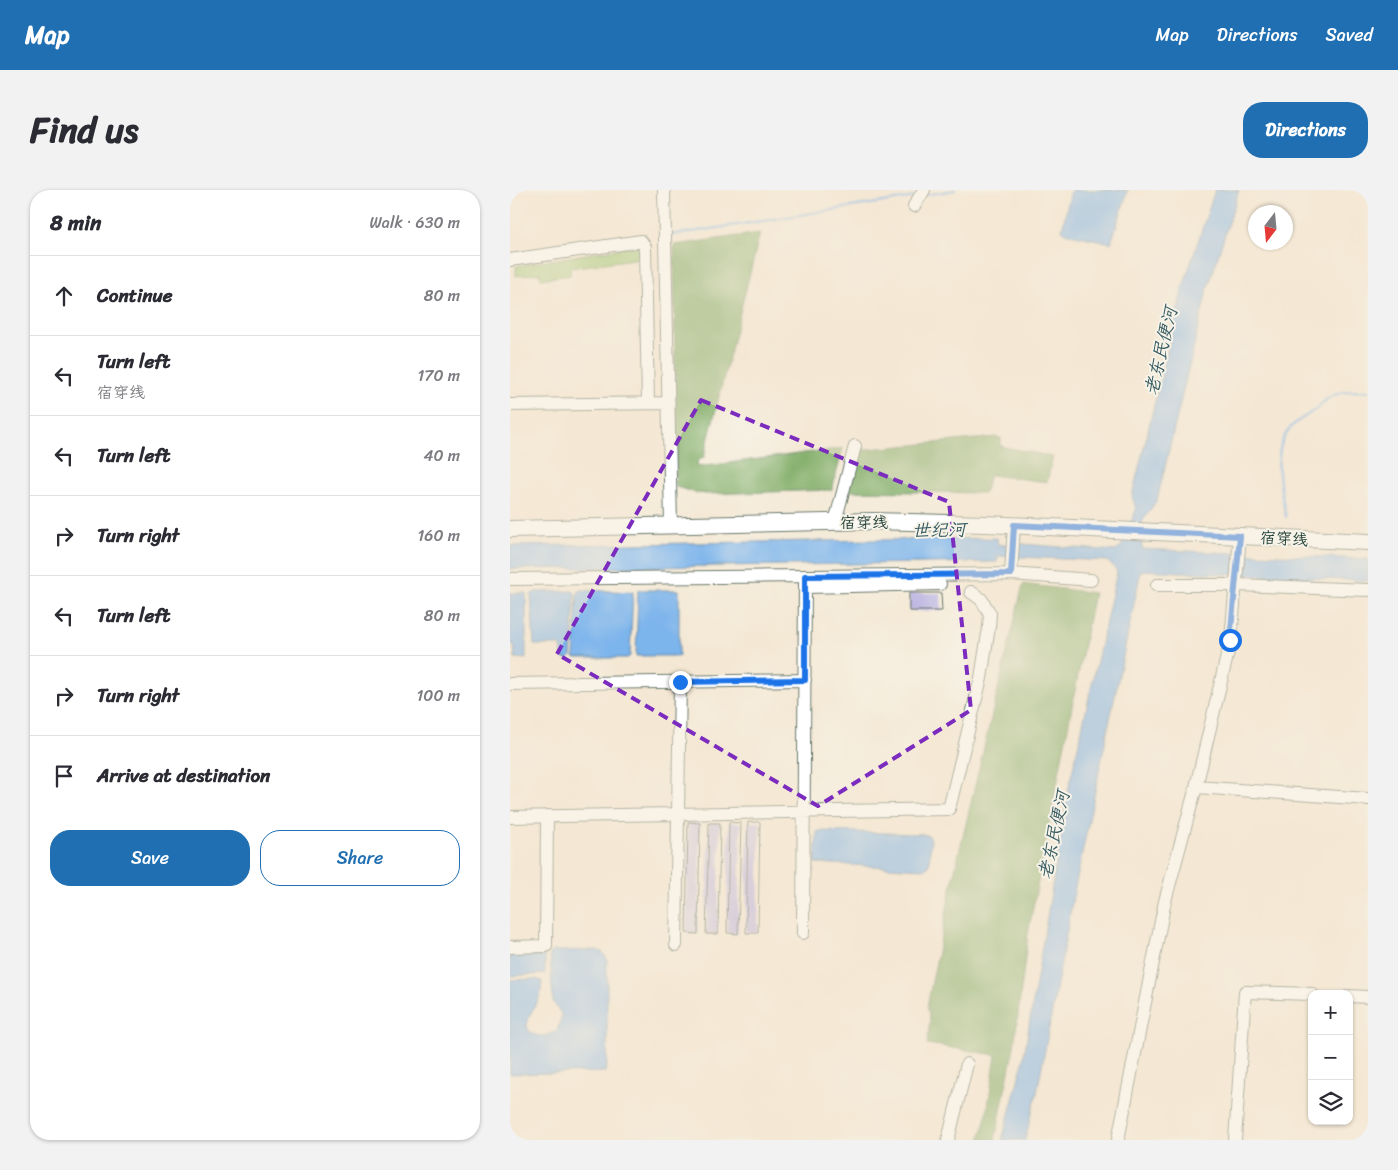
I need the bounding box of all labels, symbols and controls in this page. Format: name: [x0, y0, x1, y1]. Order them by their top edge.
text: Map: [25, 14, 69, 56]
text: Map: [1156, 19, 1189, 51]
text: Directions: [1217, 19, 1298, 51]
text: Saved: [1326, 19, 1373, 51]
text: Find us: [30, 99, 138, 161]
button: Directions: [1243, 102, 1368, 158]
text: 8 min: [50, 204, 101, 242]
north arrow: [1248, 205, 1293, 250]
text: Walk · 630 m: [370, 208, 460, 237]
text: Continue: [97, 279, 173, 312]
text: 80 m: [424, 281, 460, 310]
icon: ahead: [50, 282, 78, 310]
water label: 老东民便河: [1135, 301, 1187, 398]
text: Turn left: [97, 345, 170, 378]
text: 170 m: [417, 361, 460, 390]
icon: left: [50, 362, 78, 390]
text: 宿穿线: [97, 378, 145, 407]
text: Turn left: [97, 439, 170, 472]
text: 40 m: [423, 441, 460, 470]
icon: left: [50, 442, 78, 470]
street label: 宿穿线: [840, 508, 888, 537]
water label: 世纪河: [912, 513, 969, 546]
text: Turn right: [97, 519, 179, 552]
text: 160 m: [417, 521, 460, 550]
icon: right: [50, 522, 78, 550]
street label: 宿穿线: [1259, 523, 1309, 554]
text: Turn left: [97, 599, 170, 632]
text: 80 m: [424, 601, 460, 630]
icon: left: [50, 602, 78, 630]
route start: [1219, 629, 1242, 652]
route end: [669, 671, 692, 694]
text: Turn right: [97, 679, 179, 712]
text: 100 m: [416, 681, 460, 710]
icon: right: [50, 682, 78, 710]
text: Arrive at destination: [97, 759, 270, 792]
icon: arrive: [50, 762, 78, 790]
water label: 老东民便河: [1029, 785, 1080, 882]
button: Save: [50, 830, 250, 886]
button: Share: [260, 830, 460, 886]
map controls: [1308, 990, 1353, 1125]
button: +: [1308, 990, 1353, 1035]
button: −: [1308, 1035, 1353, 1080]
button: layers: [1308, 1080, 1353, 1125]

